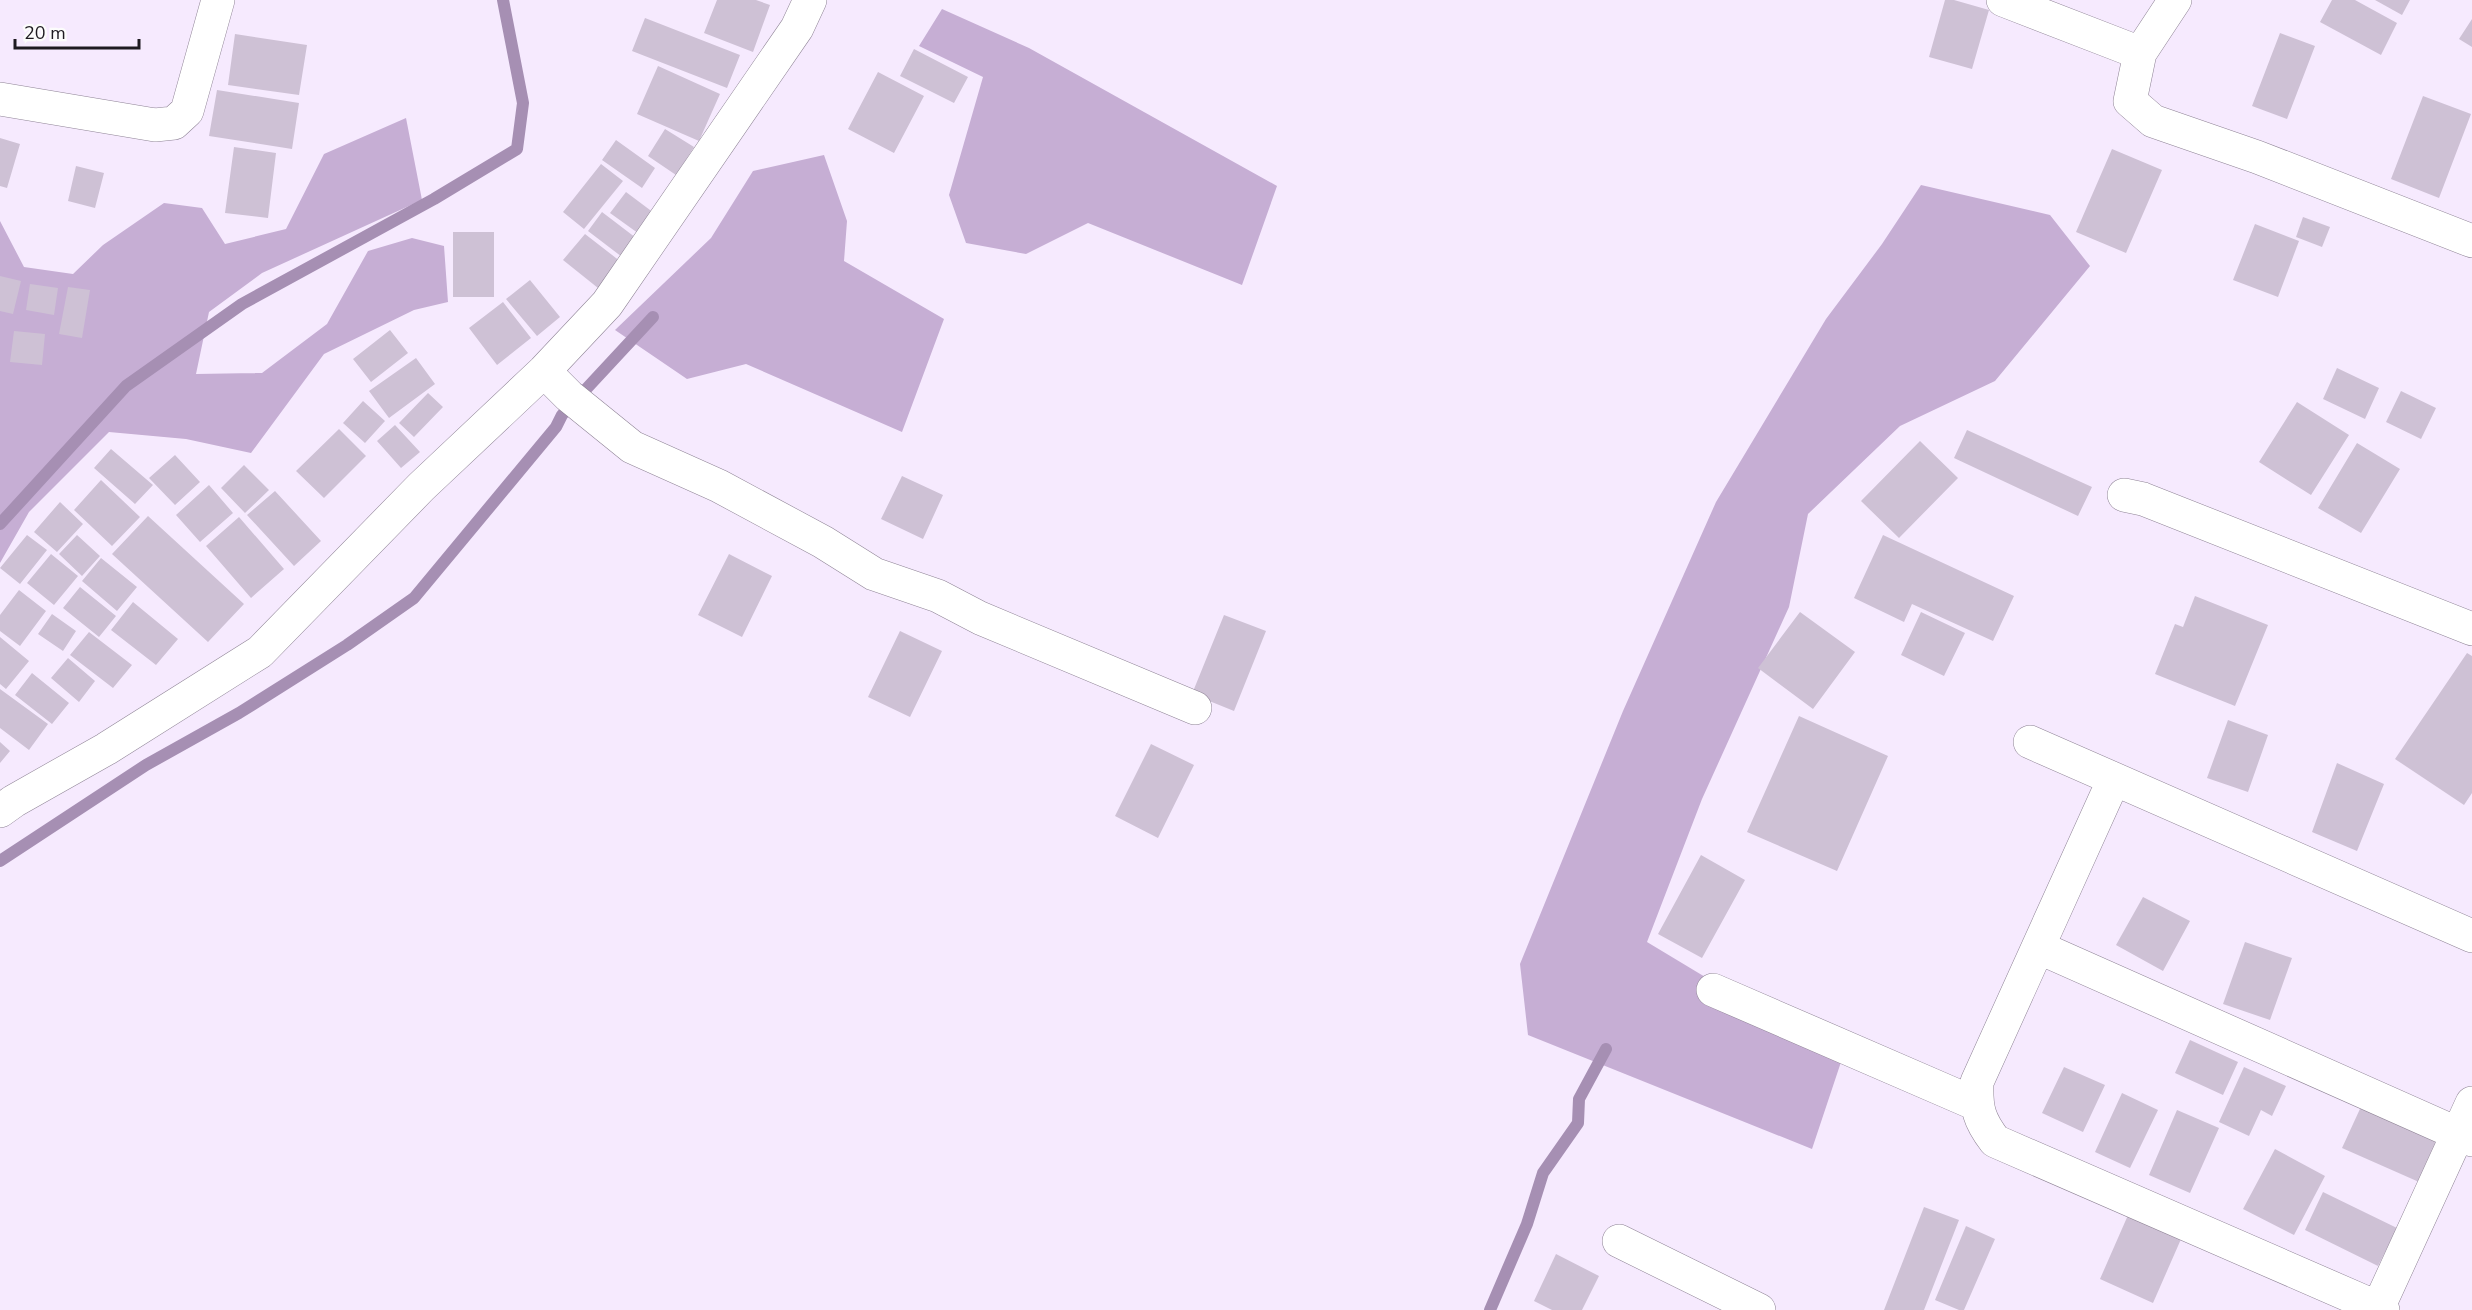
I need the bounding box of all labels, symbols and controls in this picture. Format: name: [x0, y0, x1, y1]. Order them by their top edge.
scale bar: [15, 12, 140, 50]
text: 20 m: [24, 21, 66, 45]

